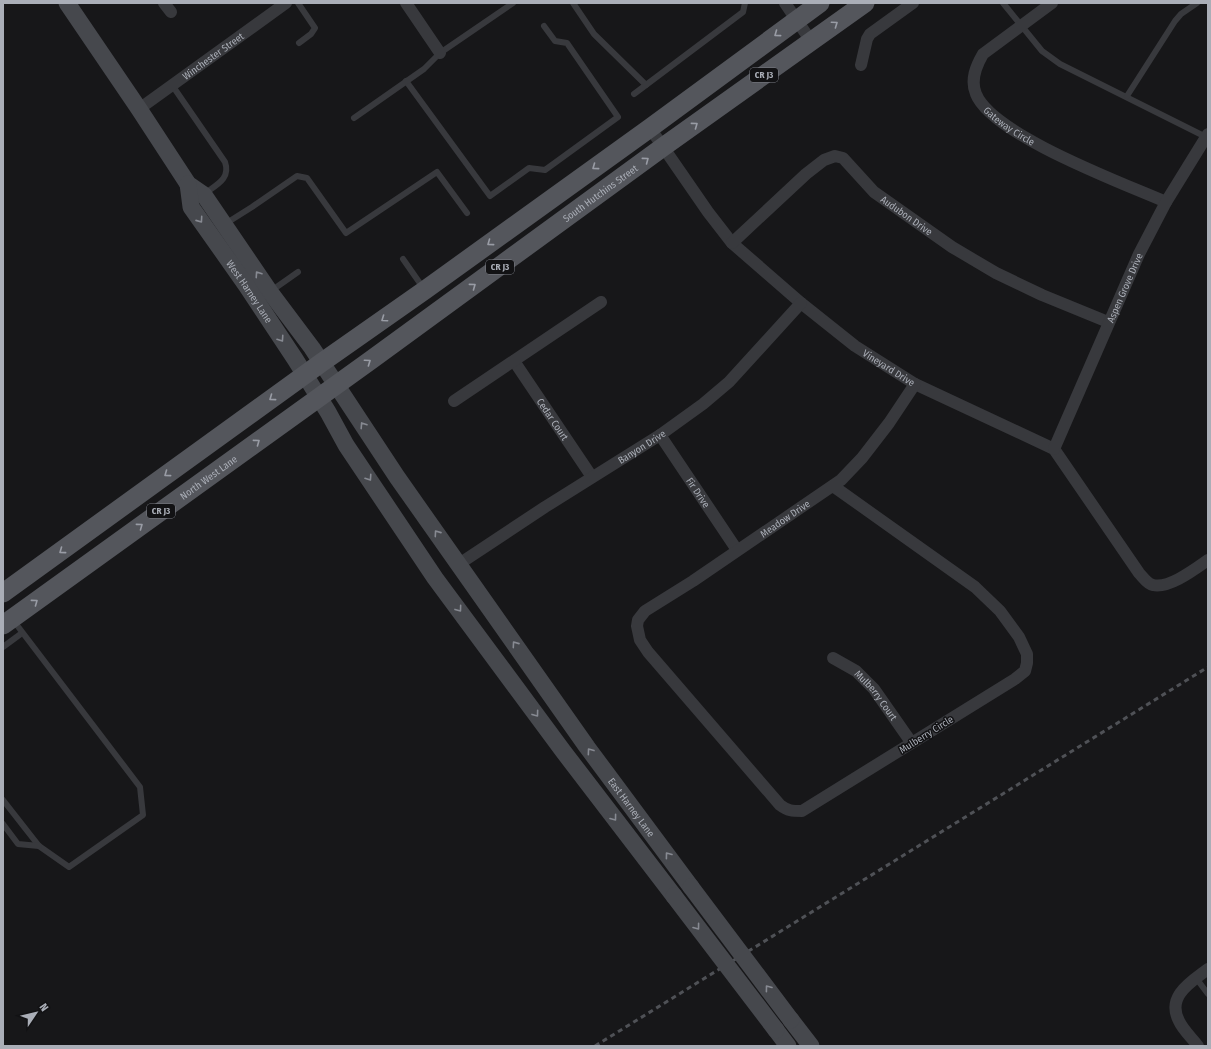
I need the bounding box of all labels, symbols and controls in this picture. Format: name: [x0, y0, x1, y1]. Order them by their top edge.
one-way arrow: [830, 22, 837, 29]
one-way arrow: [774, 29, 781, 36]
street label: Winchester Street: [180, 30, 247, 83]
road number: CR J3: [750, 68, 778, 82]
street label: Gateway Circle: [981, 105, 1037, 149]
one-way arrow: [690, 122, 697, 129]
one-way arrow: [642, 157, 649, 165]
street label: South Hutchins Street: [561, 162, 641, 225]
one-way arrow: [593, 162, 600, 169]
street label: Audubon Drive: [878, 194, 934, 238]
one-way arrow: [195, 216, 203, 223]
one-way arrow: [487, 238, 494, 246]
street label: Aspen Grove Drive: [1105, 251, 1146, 325]
street label: West Harney Lane: [223, 258, 274, 326]
road number: CR J3: [486, 260, 514, 274]
one-way arrow: [255, 271, 263, 278]
one-way arrow: [469, 284, 476, 291]
one-way arrow: [381, 314, 388, 322]
one-way arrow: [277, 335, 284, 342]
street label: Vineyard Drive: [860, 347, 917, 389]
one-way arrow: [364, 360, 371, 367]
one-way arrow: [270, 393, 277, 400]
street label: Cedar Court: [534, 396, 571, 444]
one-way arrow: [361, 423, 368, 430]
street label: Banyon Drive: [616, 428, 668, 467]
one-way arrow: [253, 439, 260, 447]
street label: North West Lane: [178, 453, 240, 503]
one-way arrow: [164, 469, 171, 477]
one-way arrow: [364, 474, 372, 481]
street label: Fir Drive: [683, 476, 712, 510]
street label: Meadow Drive: [758, 498, 813, 540]
road number: CR J3: [147, 504, 175, 518]
one-way arrow: [136, 523, 143, 531]
one-way arrow: [435, 530, 442, 537]
one-way arrow: [59, 546, 66, 553]
one-way arrow: [30, 600, 37, 607]
one-way arrow: [454, 605, 461, 612]
one-way arrow: [513, 642, 520, 649]
street label: Mulberry Court: [852, 668, 900, 724]
one-way arrow: [531, 710, 539, 717]
street label: Mulberry Circle: [897, 713, 956, 756]
one-way arrow: [588, 748, 595, 755]
street label: East Harney Lane: [605, 776, 657, 840]
one-way arrow: [609, 813, 616, 820]
one-way arrow: [665, 853, 672, 860]
one-way arrow: [693, 923, 700, 930]
one-way arrow: [765, 986, 772, 993]
north arrow: [16, 993, 56, 1033]
text: N: [37, 1001, 51, 1014]

